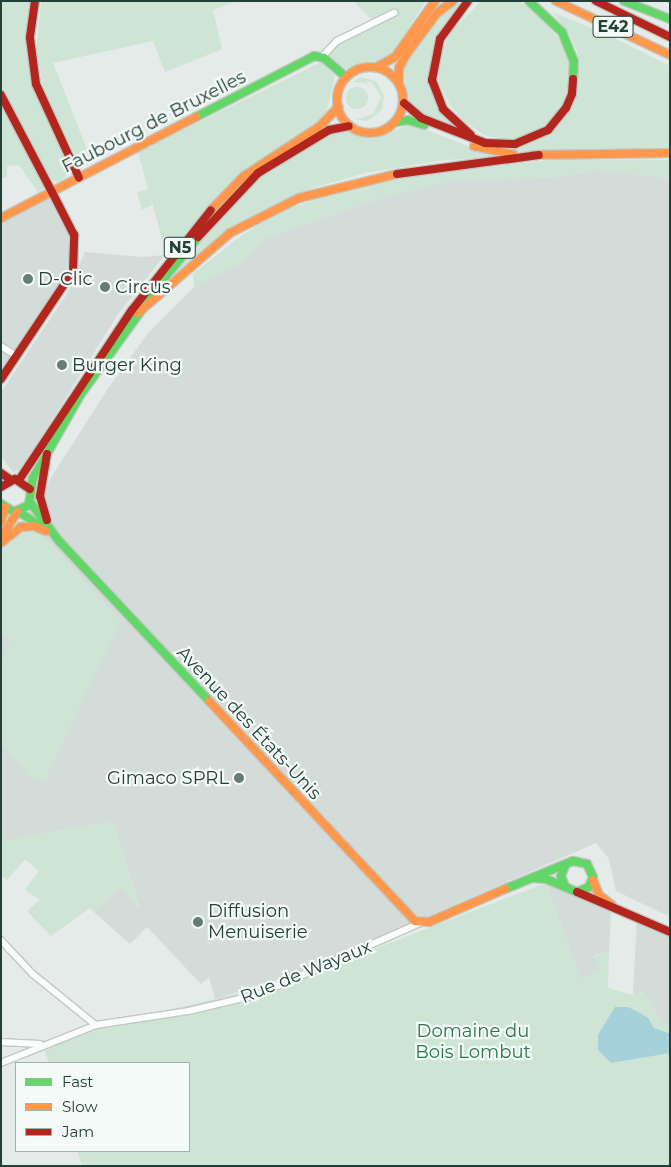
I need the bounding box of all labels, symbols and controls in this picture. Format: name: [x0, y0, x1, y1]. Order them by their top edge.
road number: E42: [592, 14, 634, 41]
street label: Faubourg de Bruxelles: [58, 66, 250, 178]
road number: N5: [164, 234, 196, 262]
place label: D-Clic: [38, 268, 93, 290]
marker: D-Clic: [22, 273, 34, 285]
place label: Circus: [115, 276, 171, 298]
marker: Circus: [99, 281, 111, 293]
place label: Burger King: [72, 354, 182, 376]
marker: Burger King: [56, 359, 68, 371]
street label: Avenue des États-Unis: [172, 642, 326, 804]
place label: Gimaco SPRL: [107, 767, 229, 789]
marker: Gimaco SPRL: [233, 772, 245, 784]
place label: Diffusion Menuiserie: [208, 901, 308, 944]
marker: Diffusion Menuiserie: [192, 916, 204, 928]
street label: Rue de Wayaux: [237, 936, 375, 1008]
park label: Domaine du Bois Lombut: [415, 1021, 531, 1064]
legend: [15, 1062, 190, 1152]
text: Fast: [62, 1072, 93, 1091]
text: Slow: [62, 1097, 98, 1116]
text: Jam: [62, 1122, 94, 1141]

